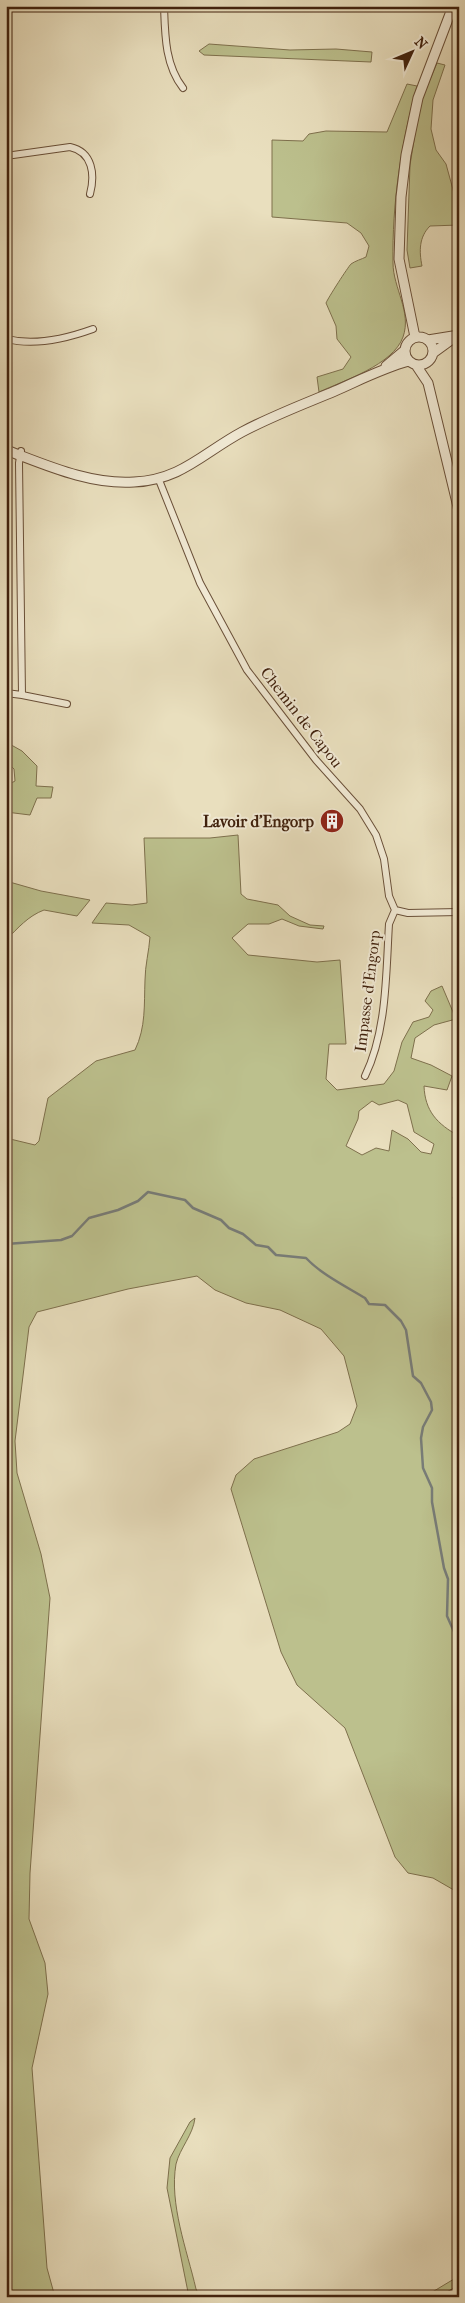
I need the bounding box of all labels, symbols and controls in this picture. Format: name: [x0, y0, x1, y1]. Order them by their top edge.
north arrow: [388, 28, 438, 78]
text: N: [411, 34, 431, 53]
street label: Chemin de Capou: [256, 663, 347, 771]
building icon: Lavoir d'Engorp: [319, 808, 345, 834]
place label: Lavoir d'Engorp: [203, 812, 314, 832]
street label: Impasse d'Engorp: [351, 929, 384, 1053]

